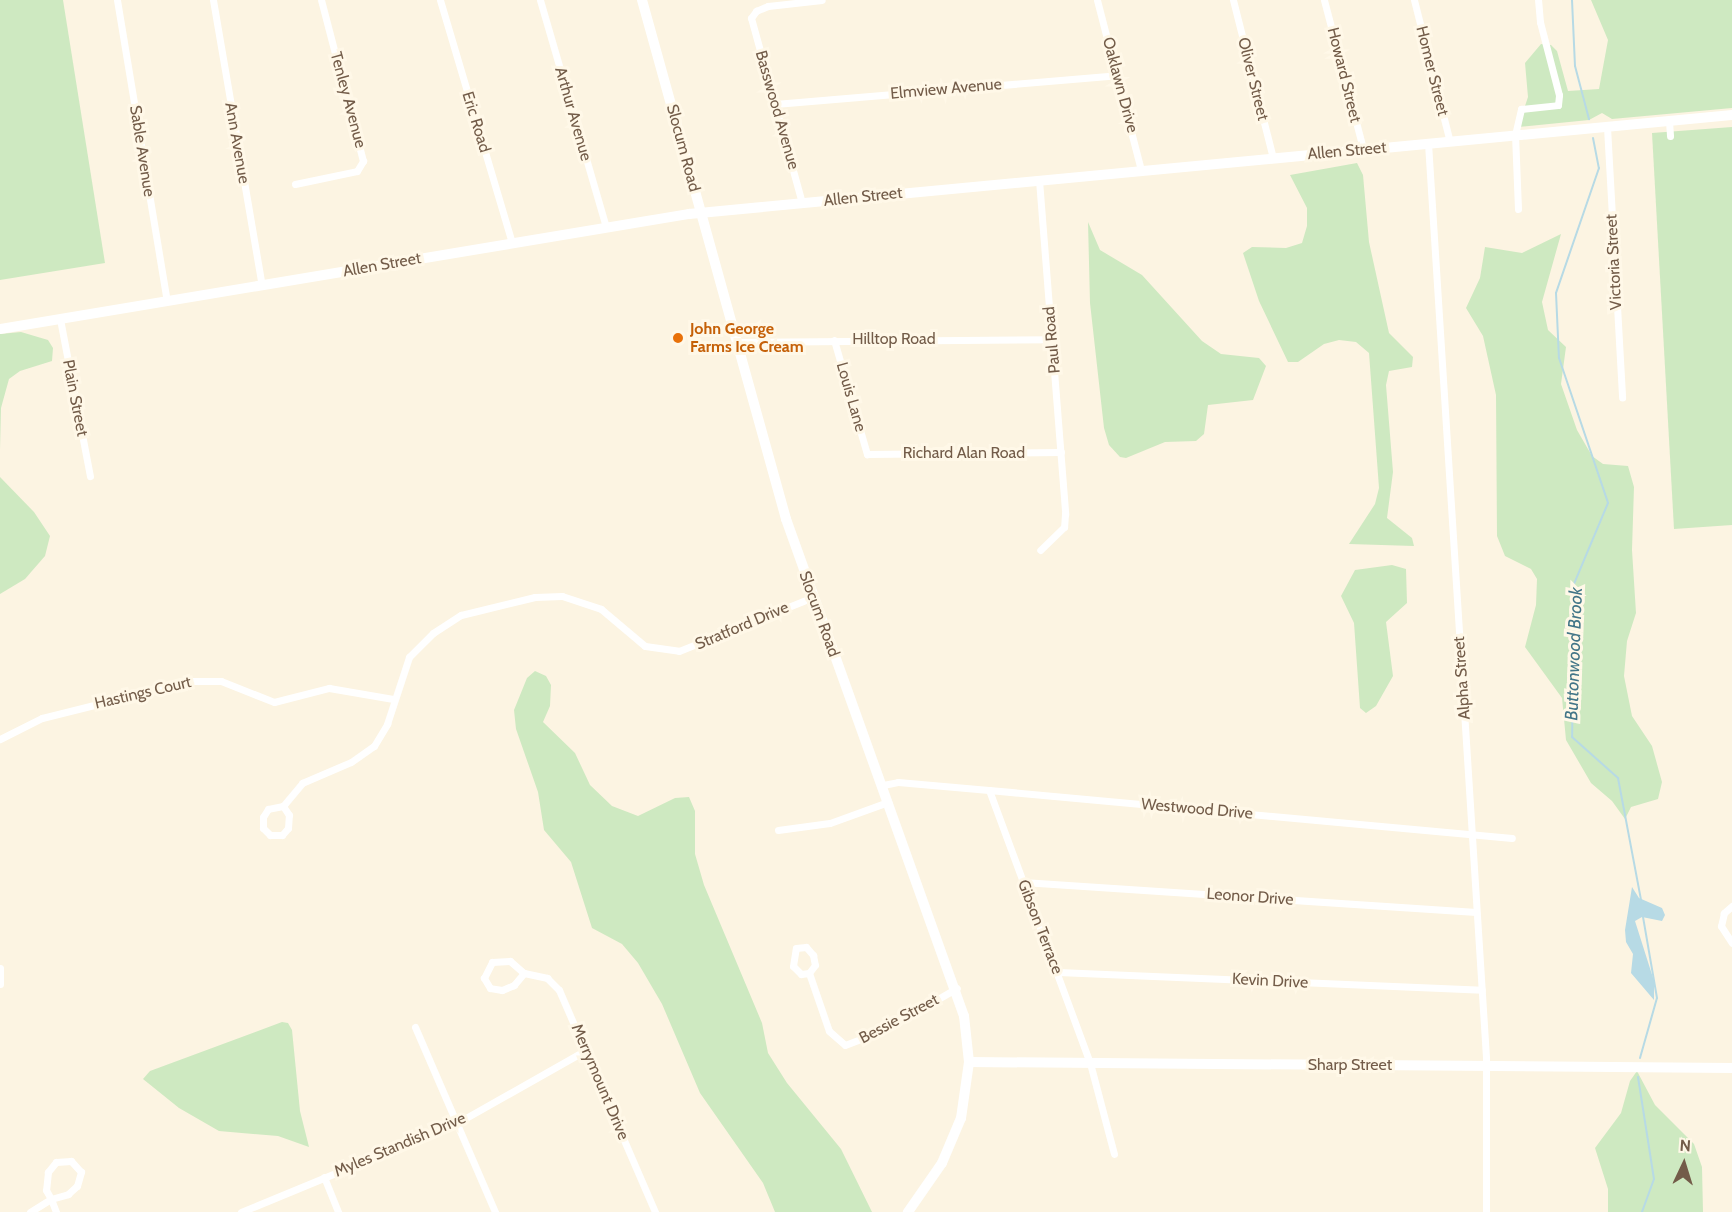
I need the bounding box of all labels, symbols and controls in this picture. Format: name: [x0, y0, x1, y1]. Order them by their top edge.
street label: Homer Street: [1412, 24, 1452, 118]
street label: Howard Street: [1323, 25, 1365, 125]
street label: Oaklawn Drive: [1098, 35, 1142, 135]
street label: Oliver Street: [1233, 35, 1273, 123]
street label: Basswood Avenue: [751, 48, 803, 172]
street label: Tenley Avenue: [326, 50, 370, 150]
street label: Arthur Avenue: [550, 65, 596, 163]
street label: Elmview Avenue: [889, 75, 1003, 103]
street label: Eric Road: [458, 89, 494, 155]
street label: Ann Avenue: [220, 101, 254, 185]
street label: Slocum Road: [662, 102, 704, 194]
street label: Sable Avenue: [125, 104, 159, 198]
street label: Allen Street: [1307, 138, 1387, 164]
street label: Allen Street: [823, 183, 903, 211]
street label: Victoria Street: [1602, 214, 1626, 310]
street label: Allen Street: [341, 249, 423, 281]
street label: Paul Road: [1040, 306, 1064, 374]
place label: John George Farms Ice Cream: [690, 319, 804, 357]
street label: Hilltop Road: [852, 329, 936, 349]
marker: John George Farms Ice Cream: [671, 331, 685, 345]
street label: Plain Street: [58, 358, 92, 438]
street label: Louis Lane: [832, 360, 870, 434]
street label: Richard Alan Road: [903, 443, 1025, 463]
street label: Slocum Road: [795, 569, 843, 659]
water label: Buttonwood Brook: [1561, 587, 1587, 721]
street label: Stratford Drive: [692, 598, 792, 654]
street label: Alpha Street: [1450, 636, 1474, 720]
street label: Hastings Court: [93, 673, 193, 713]
street label: Westwood Drive: [1140, 795, 1254, 823]
street label: Gibson Terrace: [1013, 877, 1067, 977]
street label: Leonor Drive: [1206, 884, 1294, 910]
street label: Kevin Drive: [1231, 969, 1309, 993]
street label: Bessie Street: [856, 990, 942, 1048]
street label: Merrymount Drive: [567, 1021, 633, 1143]
street label: Sharp Street: [1308, 1055, 1392, 1075]
street label: Myles Standish Drive: [331, 1109, 469, 1181]
north arrow: [1654, 1134, 1714, 1194]
text: N: [1679, 1136, 1692, 1155]

